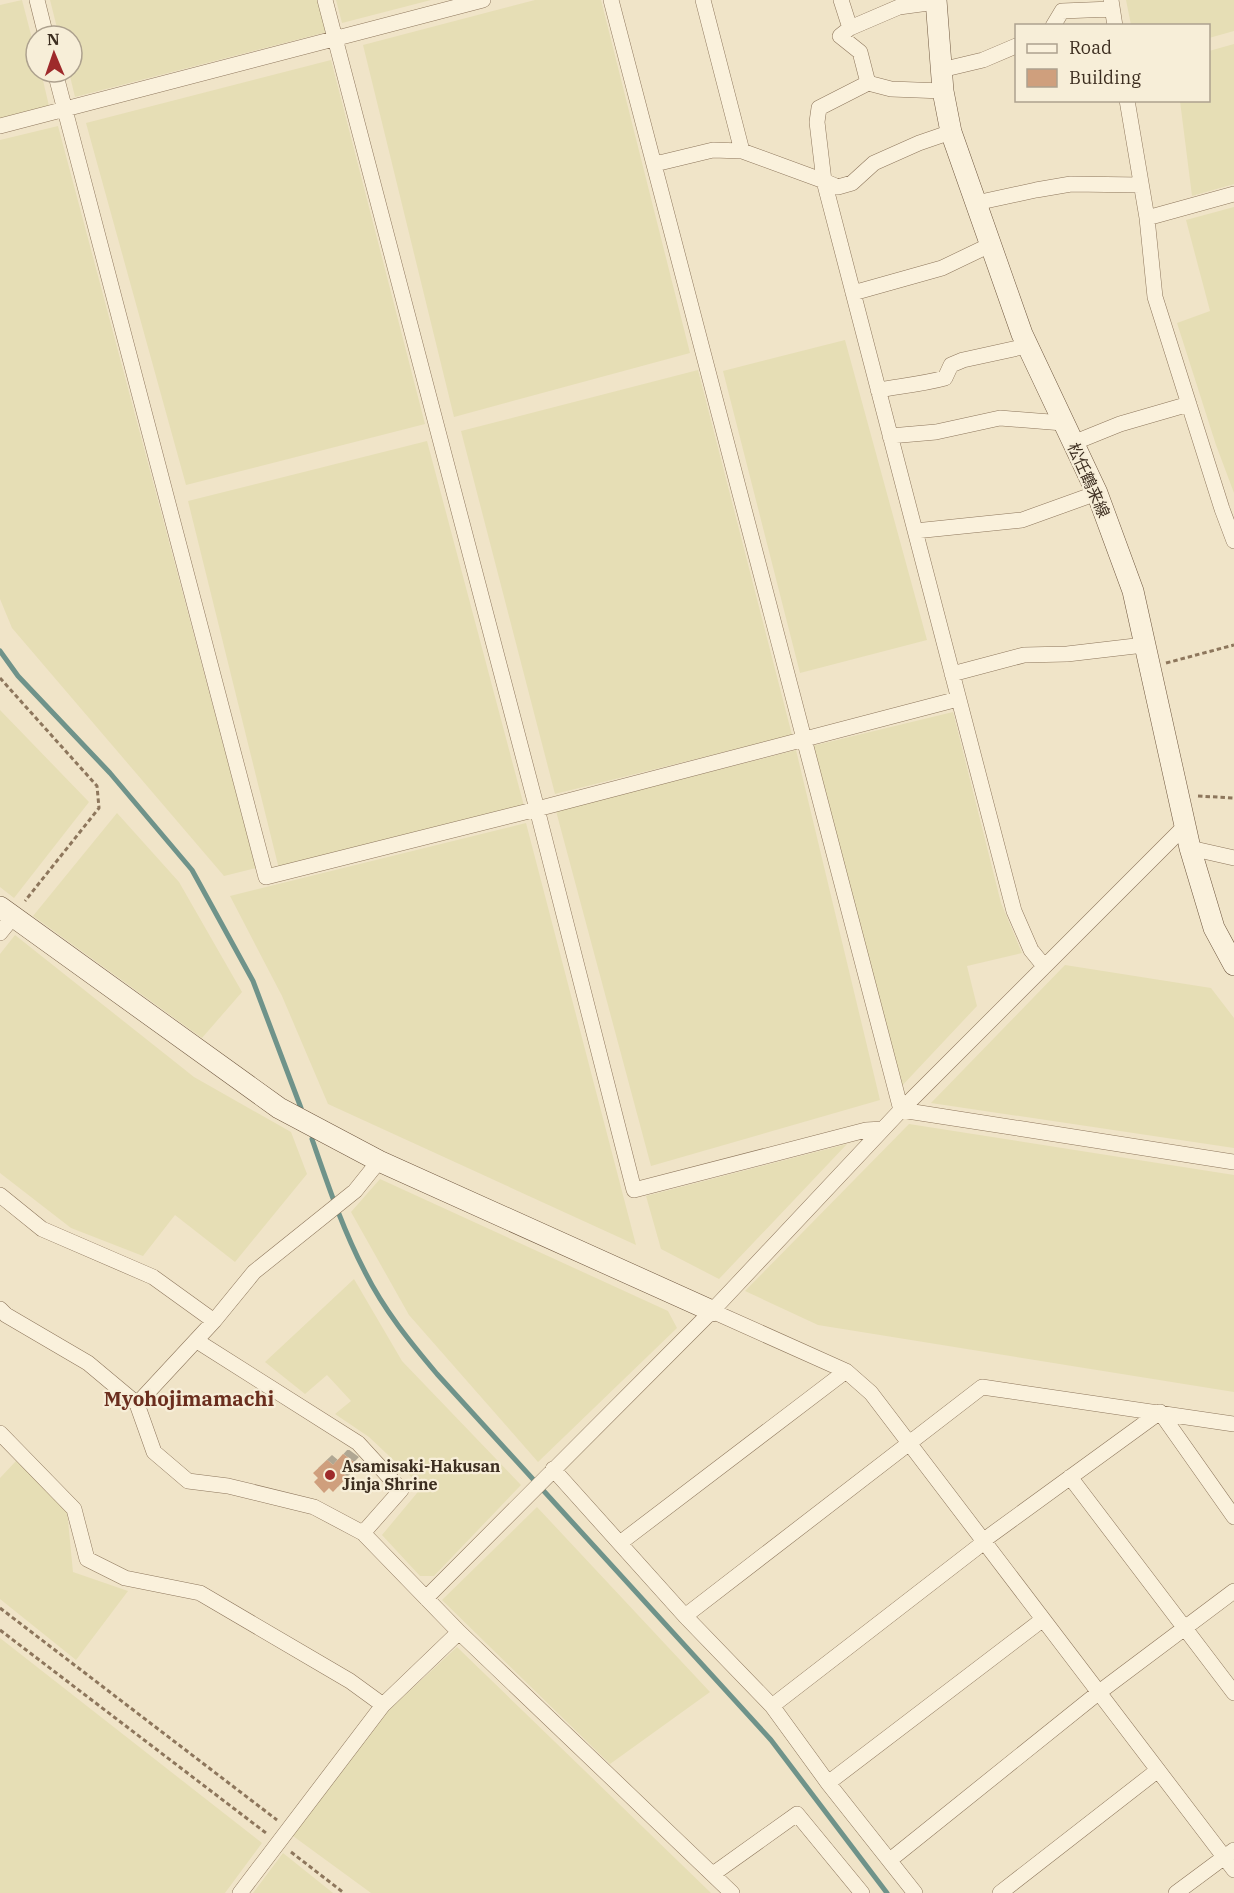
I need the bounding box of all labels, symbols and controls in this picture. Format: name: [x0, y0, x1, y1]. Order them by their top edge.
north arrow: [24, 24, 84, 84]
legend: [1015, 24, 1210, 102]
text: N: [47, 29, 60, 49]
text: Road: [1069, 36, 1112, 59]
text: Building: [1069, 66, 1141, 89]
street label: 松任鶴来線: [1064, 439, 1114, 521]
district label: Myohojimamachi: [104, 1385, 274, 1412]
place label: Asamisaki-Hakusan Jinja Shrine: [342, 1456, 501, 1494]
marker: Asamisaki-Hakusan Jinja Shrine: [323, 1468, 337, 1482]

